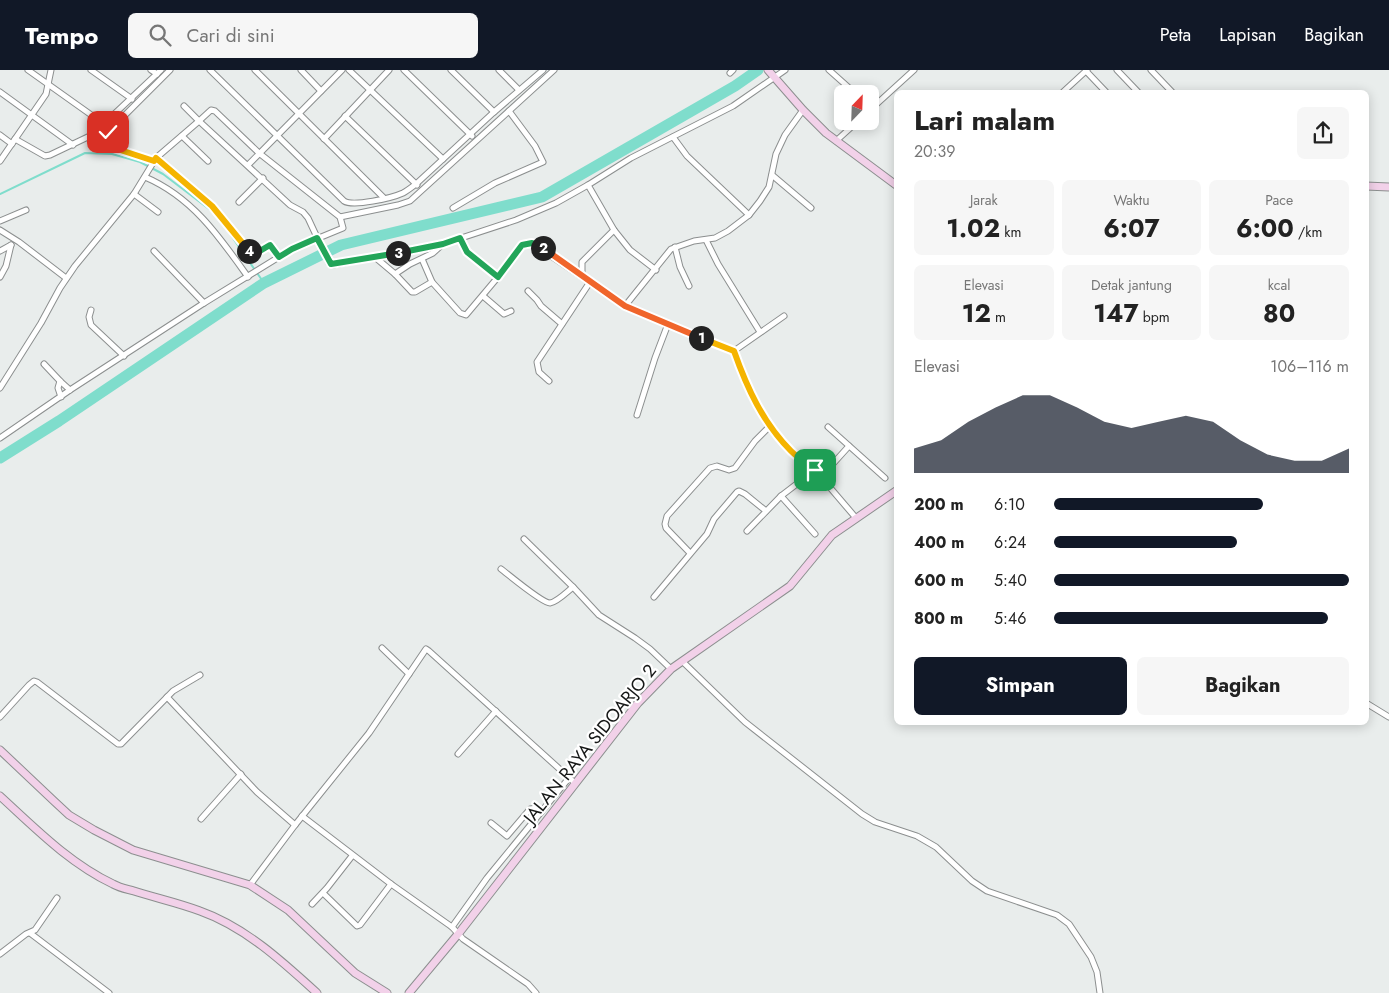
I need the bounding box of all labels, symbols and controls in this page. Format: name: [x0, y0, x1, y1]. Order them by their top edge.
search box: [128, 13, 478, 58]
text: Tempo: [25, 18, 98, 53]
icon: search: [146, 21, 174, 49]
text: Cari di sini: [186, 22, 275, 49]
text: Peta: [1160, 22, 1191, 48]
text: Lapisan: [1219, 22, 1276, 48]
text: Bagikan: [1304, 22, 1364, 48]
north arrow: [834, 85, 879, 130]
map controls: [834, 85, 879, 130]
text: Lari malam: [914, 100, 1055, 141]
button: share: [1297, 107, 1349, 159]
pin: [87, 111, 129, 153]
icon: check: [94, 118, 122, 146]
text: 20:39: [914, 140, 955, 163]
text: Jarak: [970, 190, 998, 210]
text: Waktu: [1113, 190, 1150, 210]
text: Pace: [1265, 190, 1293, 210]
text: 1.02: [946, 210, 1000, 246]
text: 6:07: [1103, 210, 1160, 246]
text: 6:00: [1236, 210, 1294, 246]
text: km: [1000, 222, 1021, 242]
text: /km: [1294, 222, 1322, 242]
pin: 2: [530, 236, 556, 260]
pin: 4: [236, 238, 262, 264]
text: 2: [539, 238, 548, 258]
pin: 3: [386, 240, 410, 266]
text: 4: [245, 241, 254, 261]
text: 3: [394, 243, 403, 263]
text: Elevasi: [964, 275, 1004, 295]
text: Detak jantung: [1091, 275, 1172, 295]
text: kcal: [1268, 275, 1290, 295]
text: 12: [962, 295, 991, 331]
text: 147: [1093, 295, 1139, 331]
text: 80: [1263, 295, 1295, 331]
text: m: [991, 307, 1006, 327]
text: bpm: [1139, 307, 1170, 327]
pin: 1: [688, 326, 714, 350]
text: 1: [698, 328, 705, 348]
text: Elevasi: [914, 355, 960, 378]
text: 106–116 m: [1270, 355, 1349, 378]
pin: [794, 449, 836, 491]
icon: arrive: [801, 456, 829, 484]
text: 200 m: [914, 493, 964, 516]
text: 6:10: [994, 493, 1025, 516]
text: 400 m: [914, 531, 964, 554]
text: 6:24: [994, 531, 1026, 554]
text: 600 m: [914, 569, 964, 592]
text: 5:40: [994, 569, 1027, 592]
text: 800 m: [914, 607, 963, 630]
text: 5:46: [994, 607, 1026, 630]
button: Simpan: [914, 657, 1127, 715]
button: Bagikan: [1137, 657, 1349, 715]
street label: JALAN RAYA SIDOARJO 2: [516, 659, 663, 831]

